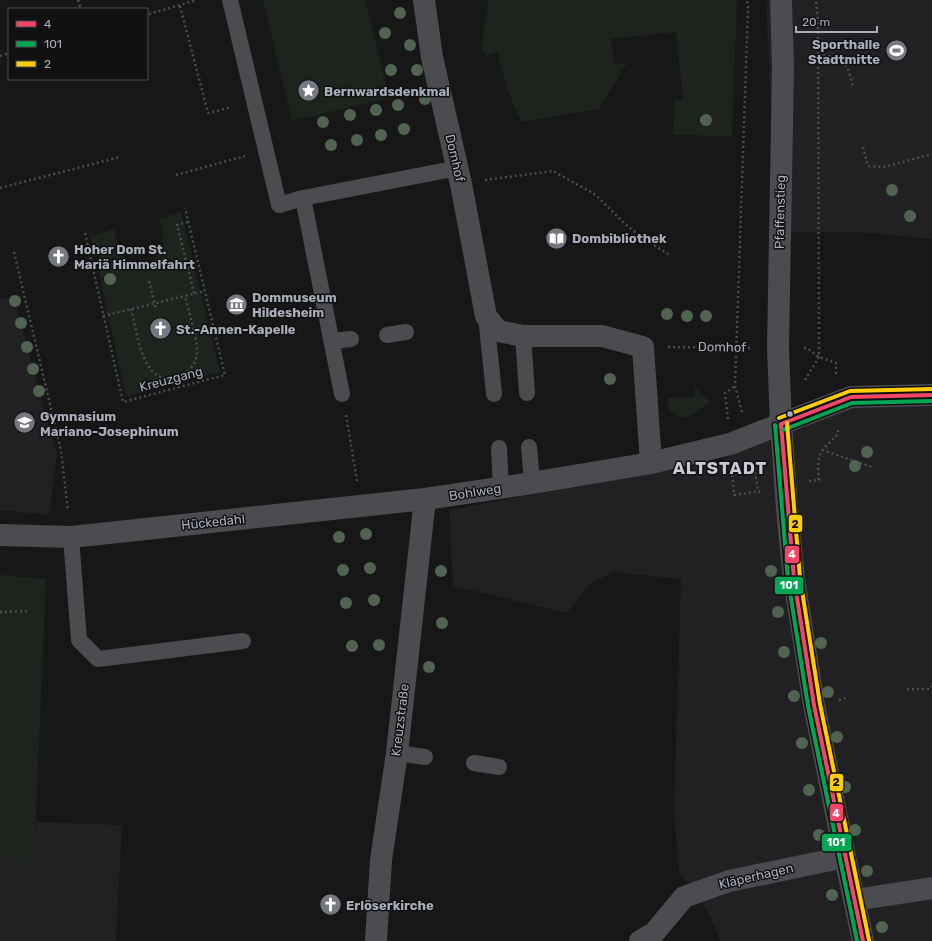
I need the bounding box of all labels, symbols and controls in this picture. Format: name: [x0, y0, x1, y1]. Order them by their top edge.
legend: [8, 8, 148, 80]
scale bar: [796, 8, 877, 34]
text: 20 m: [802, 15, 830, 29]
text: 4: [44, 17, 52, 31]
text: 101: [44, 37, 62, 51]
place label: Sporthalle Stadtmitte: [808, 37, 880, 67]
sports icon: Sporthalle Stadtmitte: [883, 38, 909, 64]
text: 2: [44, 57, 51, 71]
place icon: Bernwardsdenkmal: [295, 78, 321, 104]
place label: Bernwardsdenkmal: [324, 84, 450, 99]
street label: Domhof: [442, 133, 468, 183]
street label: Pfaffenstieg: [772, 175, 789, 249]
library icon: Dombibliothek: [544, 225, 570, 251]
place label: Dombibliothek: [572, 231, 667, 246]
place label: Hoher Dom St. Mariä Himmelfahrt: [74, 242, 195, 272]
church icon: Hoher Dom St. Mariä Himmelfahrt: [46, 243, 72, 269]
place label: Dommuseum Hildesheim: [252, 290, 337, 320]
museum icon: Dommuseum Hildesheim: [223, 291, 249, 317]
church icon: St.-Annen-Kapelle: [148, 316, 174, 342]
place label: St.-Annen-Kapelle: [176, 322, 296, 337]
street label: Domhof: [698, 339, 746, 355]
street label: Kreuzgang: [138, 363, 205, 396]
place label: Gymnasium Mariano-Josephinum: [40, 409, 179, 439]
unlabelled marker: [785, 409, 795, 419]
school or university icon: Gymnasium Mariano-Josephinum: [11, 410, 37, 436]
district label: ALTSTADT: [673, 458, 767, 478]
street label: Bohlweg: [448, 480, 502, 505]
street label: Hückedahl: [180, 511, 246, 533]
line badge: 2: [788, 514, 803, 533]
text: 2: [791, 518, 799, 531]
line badge: 4: [784, 545, 800, 564]
text: 4: [788, 548, 796, 561]
line badge: 101: [774, 576, 804, 595]
text: 101: [780, 579, 798, 592]
street label: Kreuzstraße: [388, 683, 412, 757]
line badge: 2: [829, 773, 844, 792]
text: 2: [832, 776, 840, 789]
line badge: 4: [829, 803, 844, 822]
text: 4: [832, 807, 840, 820]
line badge: 101: [821, 833, 852, 852]
text: 101: [827, 836, 845, 849]
street label: Kläperhagen: [717, 860, 795, 893]
church icon: Erlöserkirche: [318, 892, 344, 918]
place label: Erlöserkirche: [346, 898, 434, 913]

